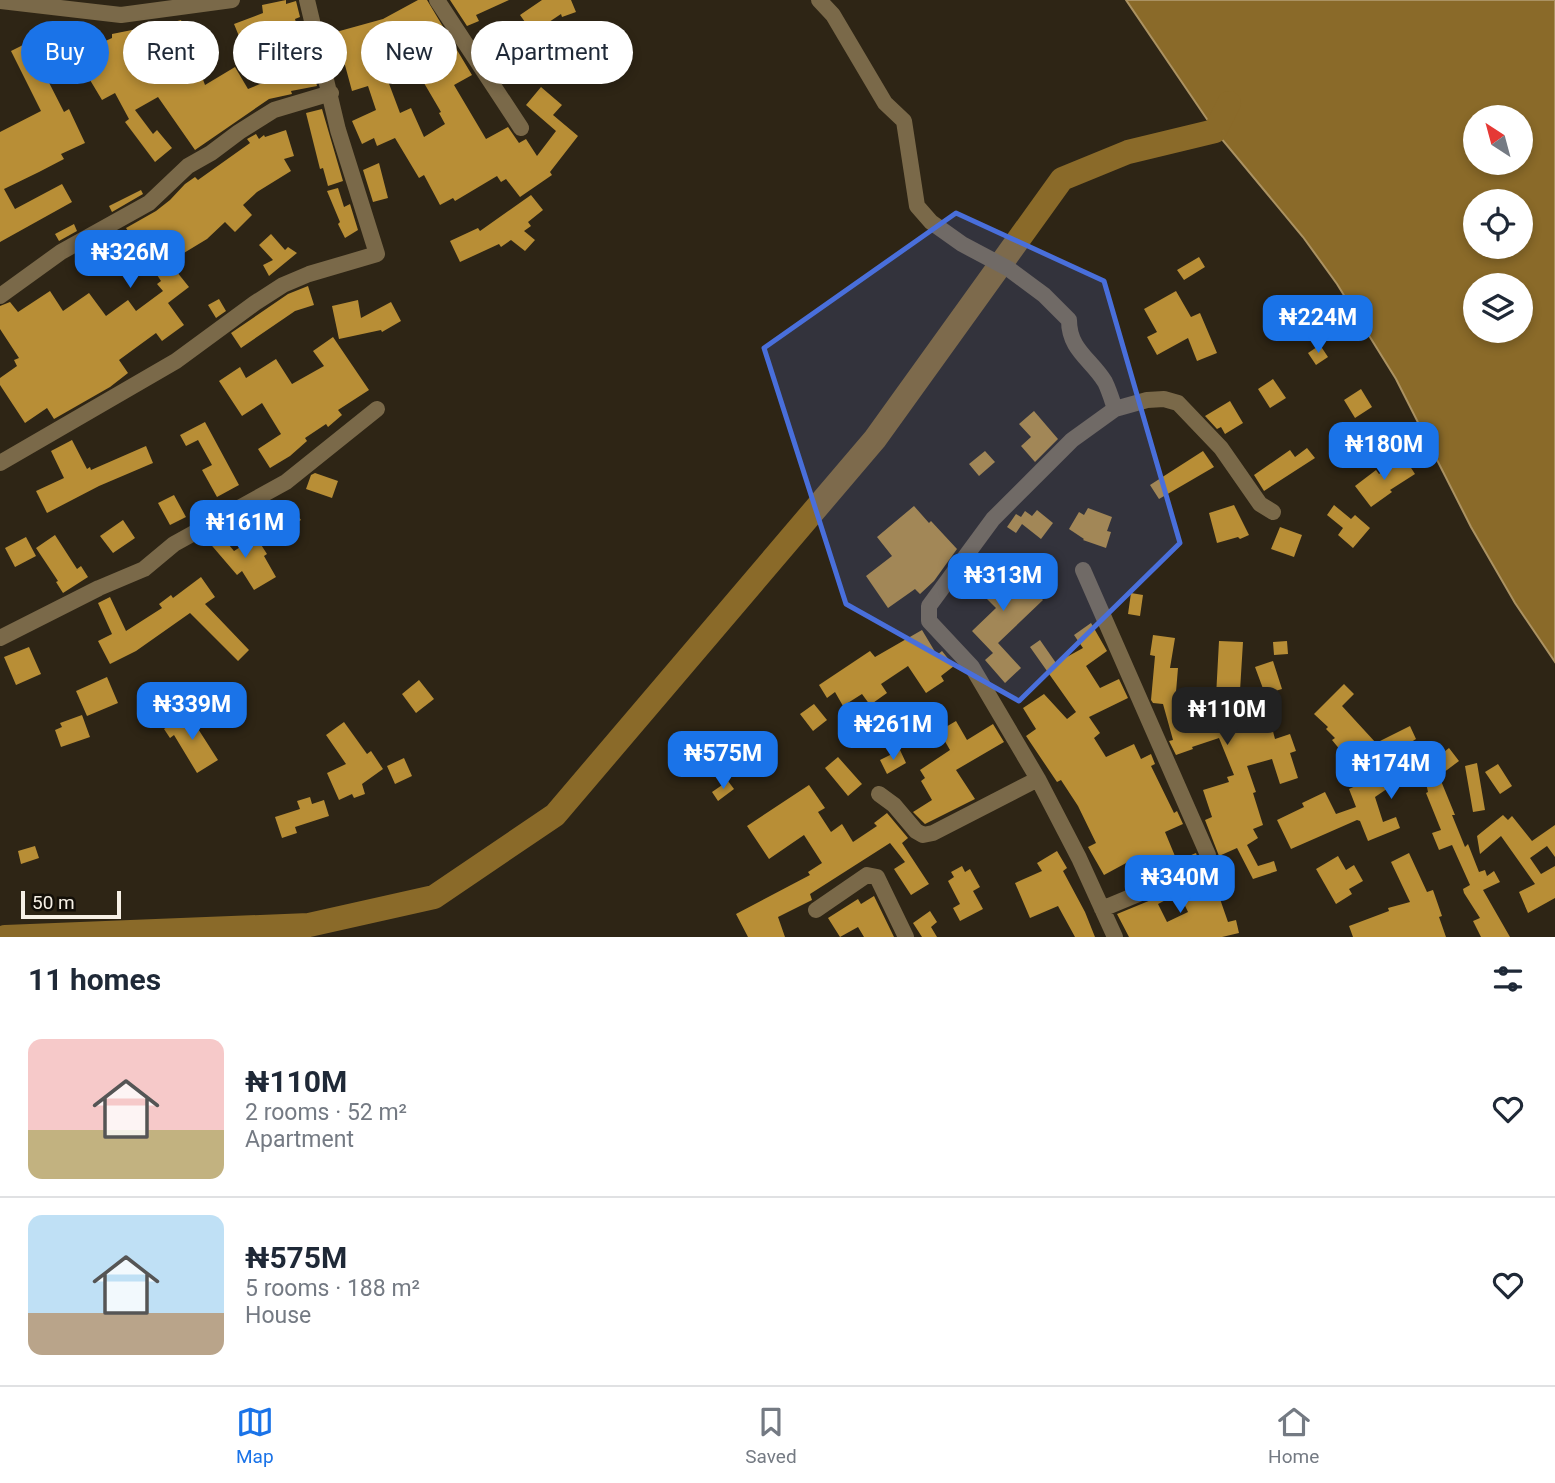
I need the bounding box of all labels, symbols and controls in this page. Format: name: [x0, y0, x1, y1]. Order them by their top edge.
chip: Buy: [21, 21, 109, 84]
chip: Rent: [123, 21, 219, 84]
chip: Filters: [233, 21, 347, 84]
chip: New: [361, 21, 457, 84]
chip: Apartment: [471, 21, 633, 84]
north arrow: [1463, 105, 1533, 175]
map controls: [1463, 105, 1533, 343]
button: locate: [1463, 189, 1533, 259]
pin: ₦326M: [81, 230, 179, 290]
text: ₦326M: [91, 239, 169, 266]
button: layers: [1463, 273, 1533, 343]
pin: ₦224M: [1269, 296, 1367, 355]
text: ₦224M: [1279, 304, 1357, 331]
pin: ₦180M: [1335, 422, 1433, 482]
text: ₦180M: [1345, 431, 1423, 458]
pin: ₦161M: [196, 500, 294, 560]
text: ₦161M: [206, 509, 284, 536]
pin: ₦313M: [954, 554, 1052, 613]
text: ₦313M: [964, 562, 1042, 589]
pin: ₦339M: [143, 682, 241, 742]
pin: ₦110M: [1178, 688, 1276, 747]
text: ₦339M: [153, 691, 231, 718]
text: ₦110M: [1188, 696, 1266, 723]
pin: ₦261M: [844, 702, 942, 762]
text: ₦261M: [854, 711, 932, 738]
pin: ₦575M: [674, 732, 772, 791]
text: ₦575M: [684, 740, 762, 767]
pin: ₦174M: [1342, 742, 1440, 801]
text: ₦174M: [1352, 750, 1430, 777]
pin: ₦340M: [1131, 856, 1229, 915]
text: ₦340M: [1141, 864, 1219, 891]
scale bar: [21, 888, 121, 920]
text: 50 m: [32, 891, 75, 914]
icon: filters: [1489, 960, 1527, 998]
text: 11 homes: [28, 962, 161, 997]
text: ₦110M: [245, 1064, 347, 1099]
icon: home: [84, 1067, 168, 1151]
icon: heart: [1489, 1090, 1527, 1128]
text: 2 rooms · 52 m²: [245, 1099, 407, 1126]
text: Apartment: [245, 1126, 354, 1153]
text: ₦575M: [245, 1240, 347, 1275]
icon: home: [84, 1243, 168, 1327]
icon: heart: [1489, 1266, 1527, 1304]
text: 5 rooms · 188 m²: [245, 1275, 420, 1302]
text: House: [245, 1302, 311, 1329]
tab: Map: [236, 1403, 274, 1468]
tab: Saved: [745, 1403, 797, 1468]
tab: Home: [1268, 1403, 1319, 1468]

